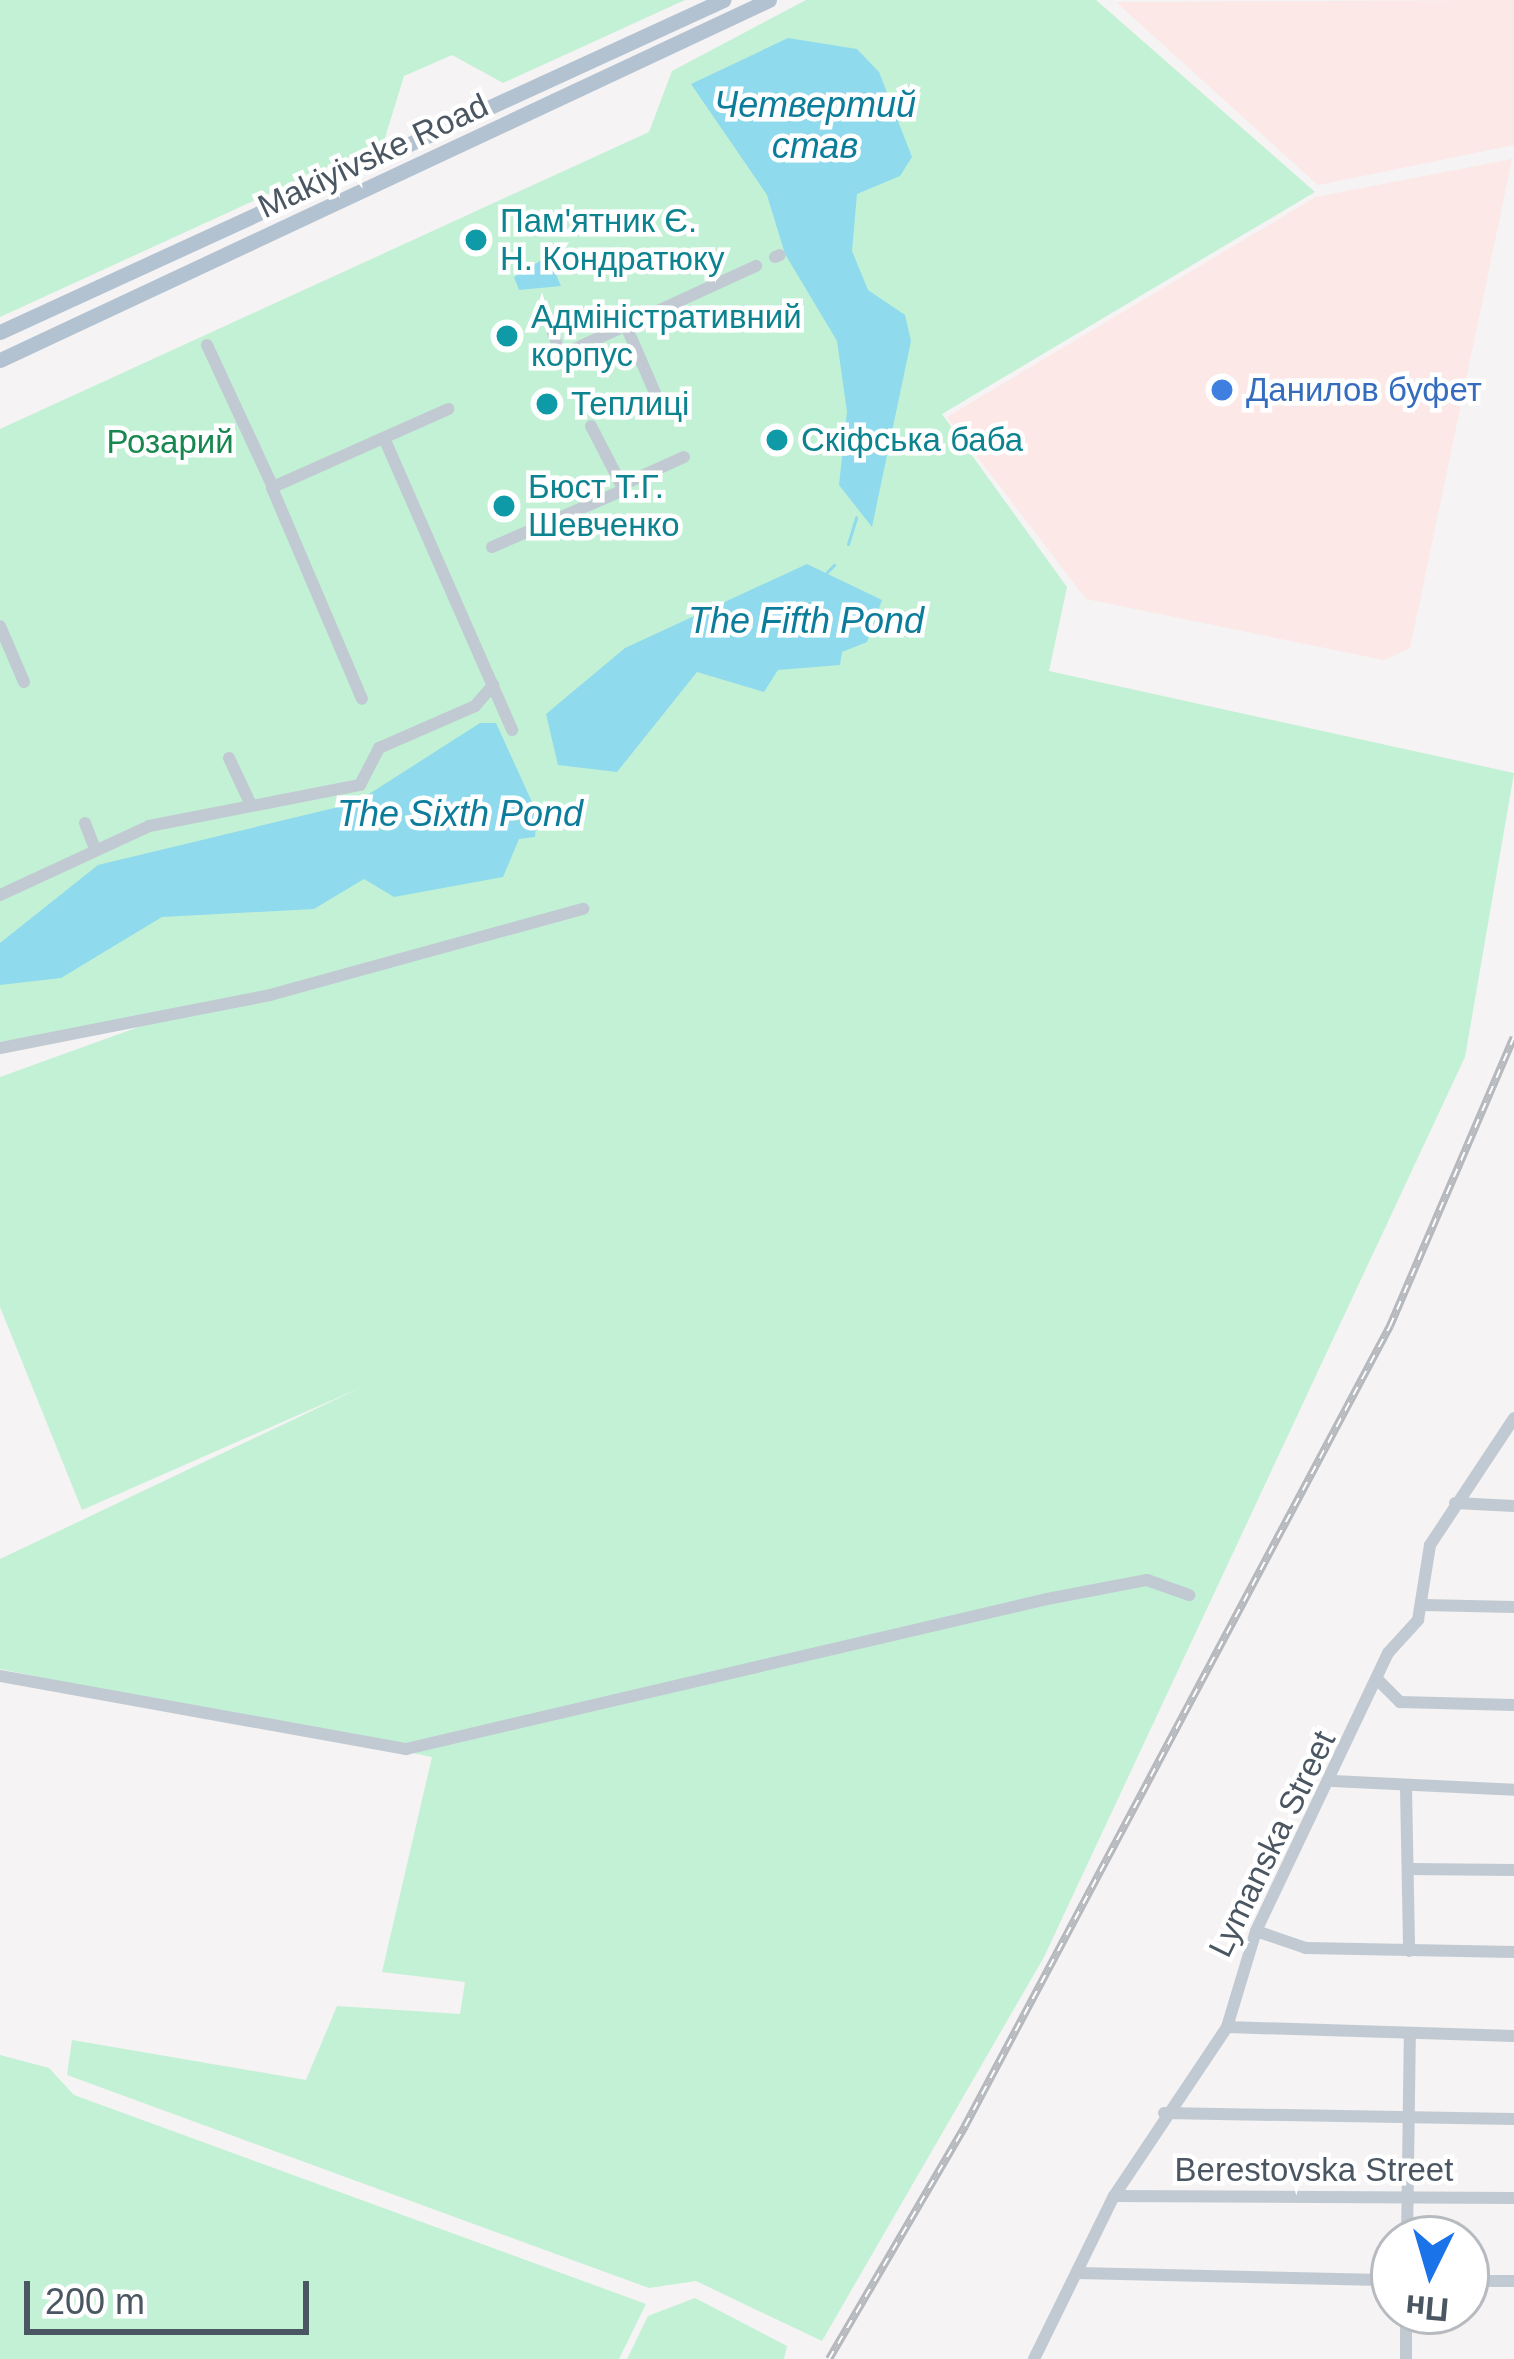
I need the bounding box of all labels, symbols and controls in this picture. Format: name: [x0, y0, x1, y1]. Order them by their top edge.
water label: Четвертий став: [714, 82, 916, 167]
street label: Makiyivske Road: [252, 85, 494, 227]
place label: Пам'ятник Є. Н. Кондратюку: [500, 201, 724, 279]
marker: Пам'ятник Є. Н. Кондратюку: [463, 227, 489, 253]
place label: Адміністративний корпус: [531, 297, 802, 375]
marker: Адміністративний корпус: [494, 323, 520, 349]
place label: Данилов буфет: [1246, 370, 1482, 410]
marker: Данилов буфет: [1209, 377, 1235, 403]
place label: Теплиці: [571, 384, 689, 424]
marker: Теплиці: [534, 391, 560, 417]
place label: Скіфська баба: [801, 420, 1023, 460]
park label: Розарий: [106, 422, 234, 462]
marker: Скіфська баба: [764, 427, 790, 453]
place label: Бюст Т.Г. Шевченко: [528, 467, 680, 545]
marker: Бюст Т.Г. Шевченко: [491, 493, 517, 519]
water label: The Fifth Pond: [688, 599, 924, 643]
water label: The Sixth Pond: [337, 792, 583, 836]
street label: Lymanska Street: [1200, 1725, 1344, 1963]
street label: Berestovska Street: [1175, 2150, 1453, 2190]
north arrow: [1370, 2215, 1490, 2335]
scale bar: [30, 2257, 315, 2331]
text: 200 m: [45, 2281, 145, 2322]
text: Пн: [1404, 2288, 1450, 2329]

